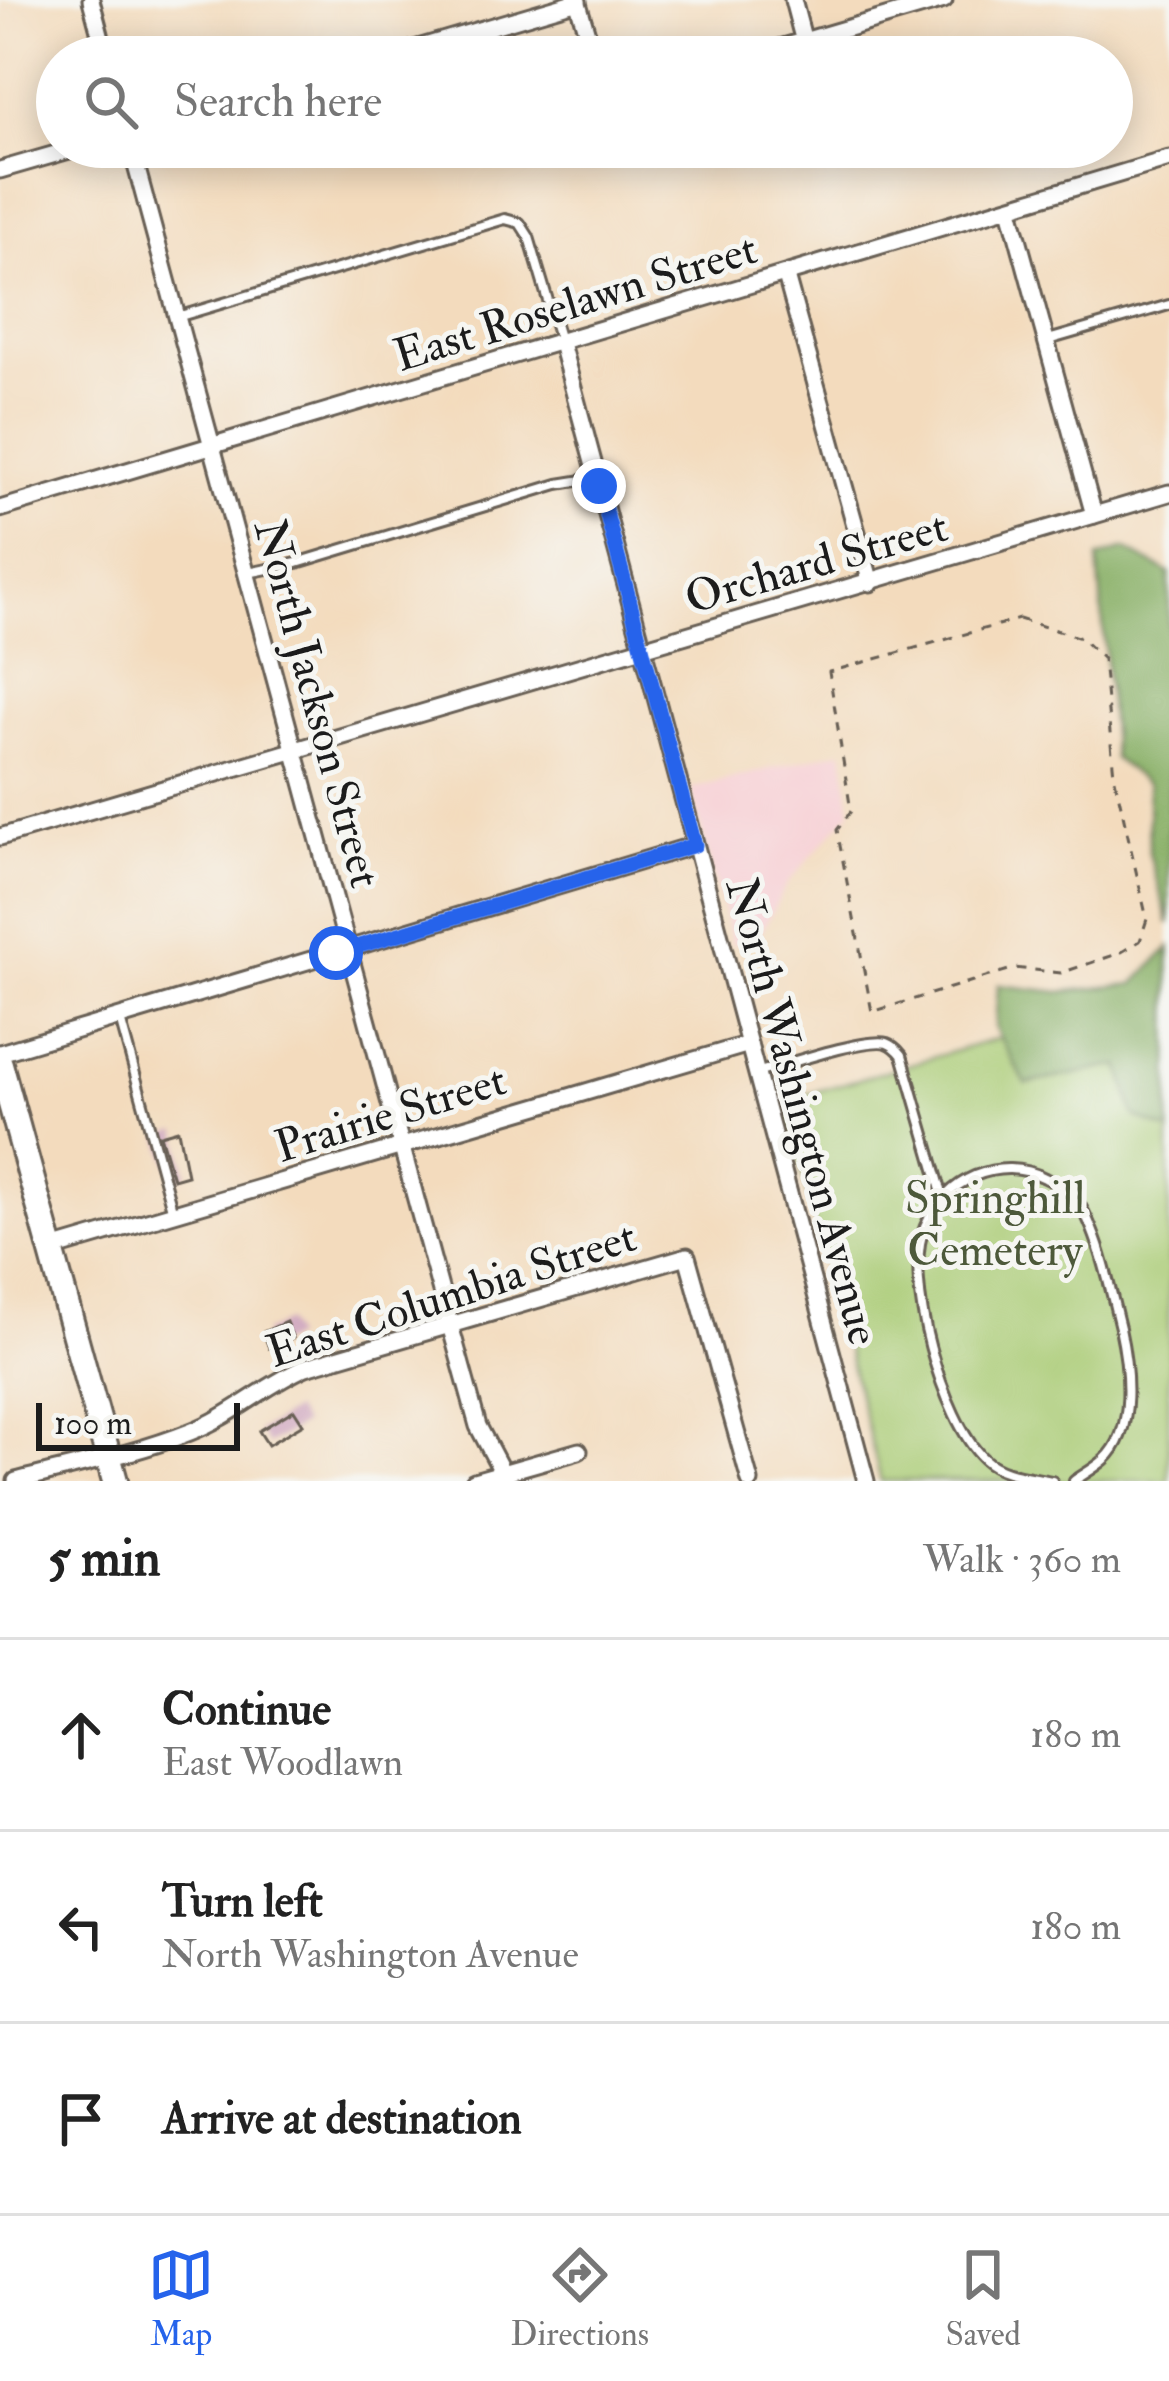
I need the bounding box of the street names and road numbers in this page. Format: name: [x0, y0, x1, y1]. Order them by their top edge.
street label: East Roselawn Street: [387, 221, 764, 385]
street label: Orchard Street: [679, 499, 954, 627]
street label: North Jackson Street: [241, 513, 393, 894]
street label: North Washington Avenue: [713, 872, 891, 1351]
street label: Prairie Street: [268, 1052, 513, 1176]
street label: East Columbia Street: [260, 1209, 643, 1381]

